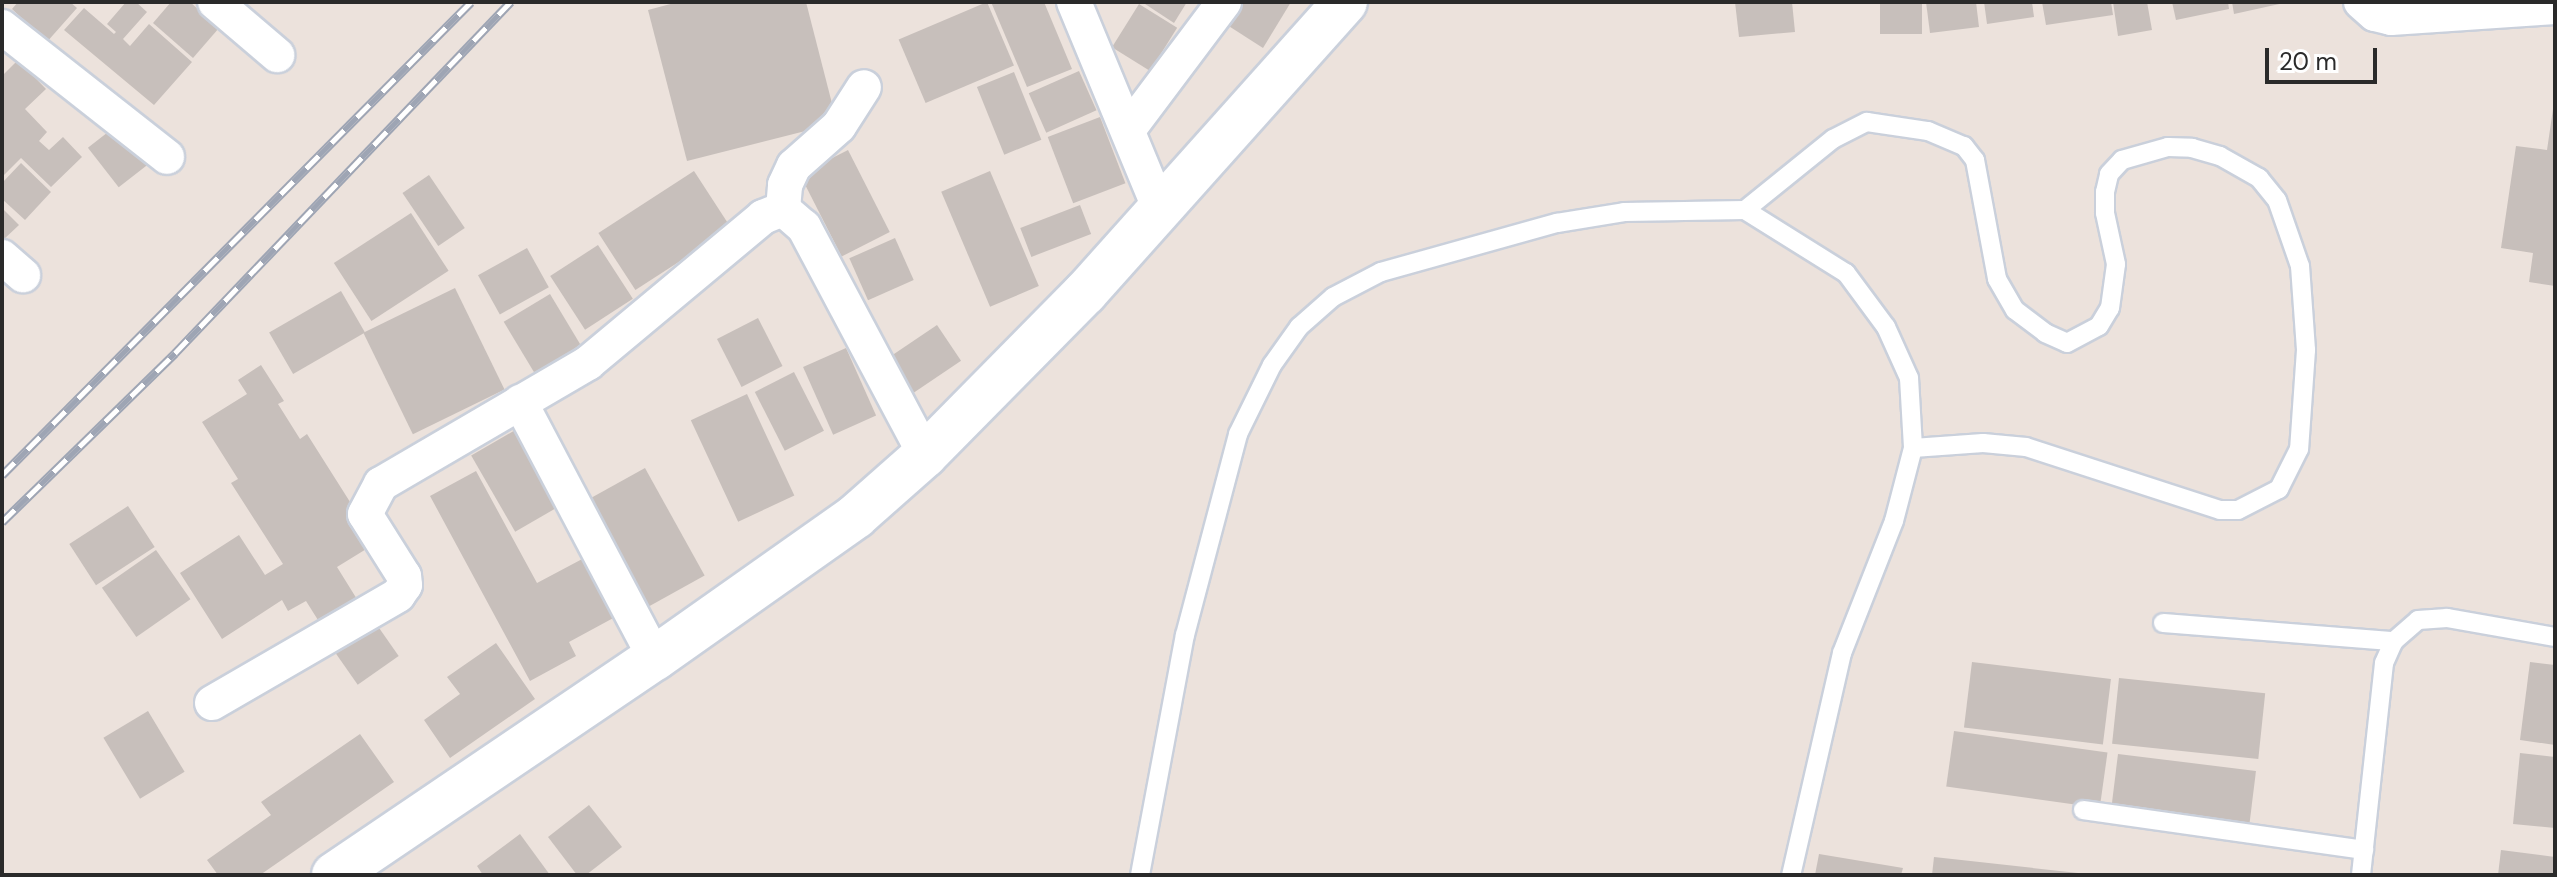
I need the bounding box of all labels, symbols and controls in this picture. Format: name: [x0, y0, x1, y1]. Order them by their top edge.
scale bar: [2269, 32, 2381, 82]
text: 20 m: [2279, 46, 2337, 77]

